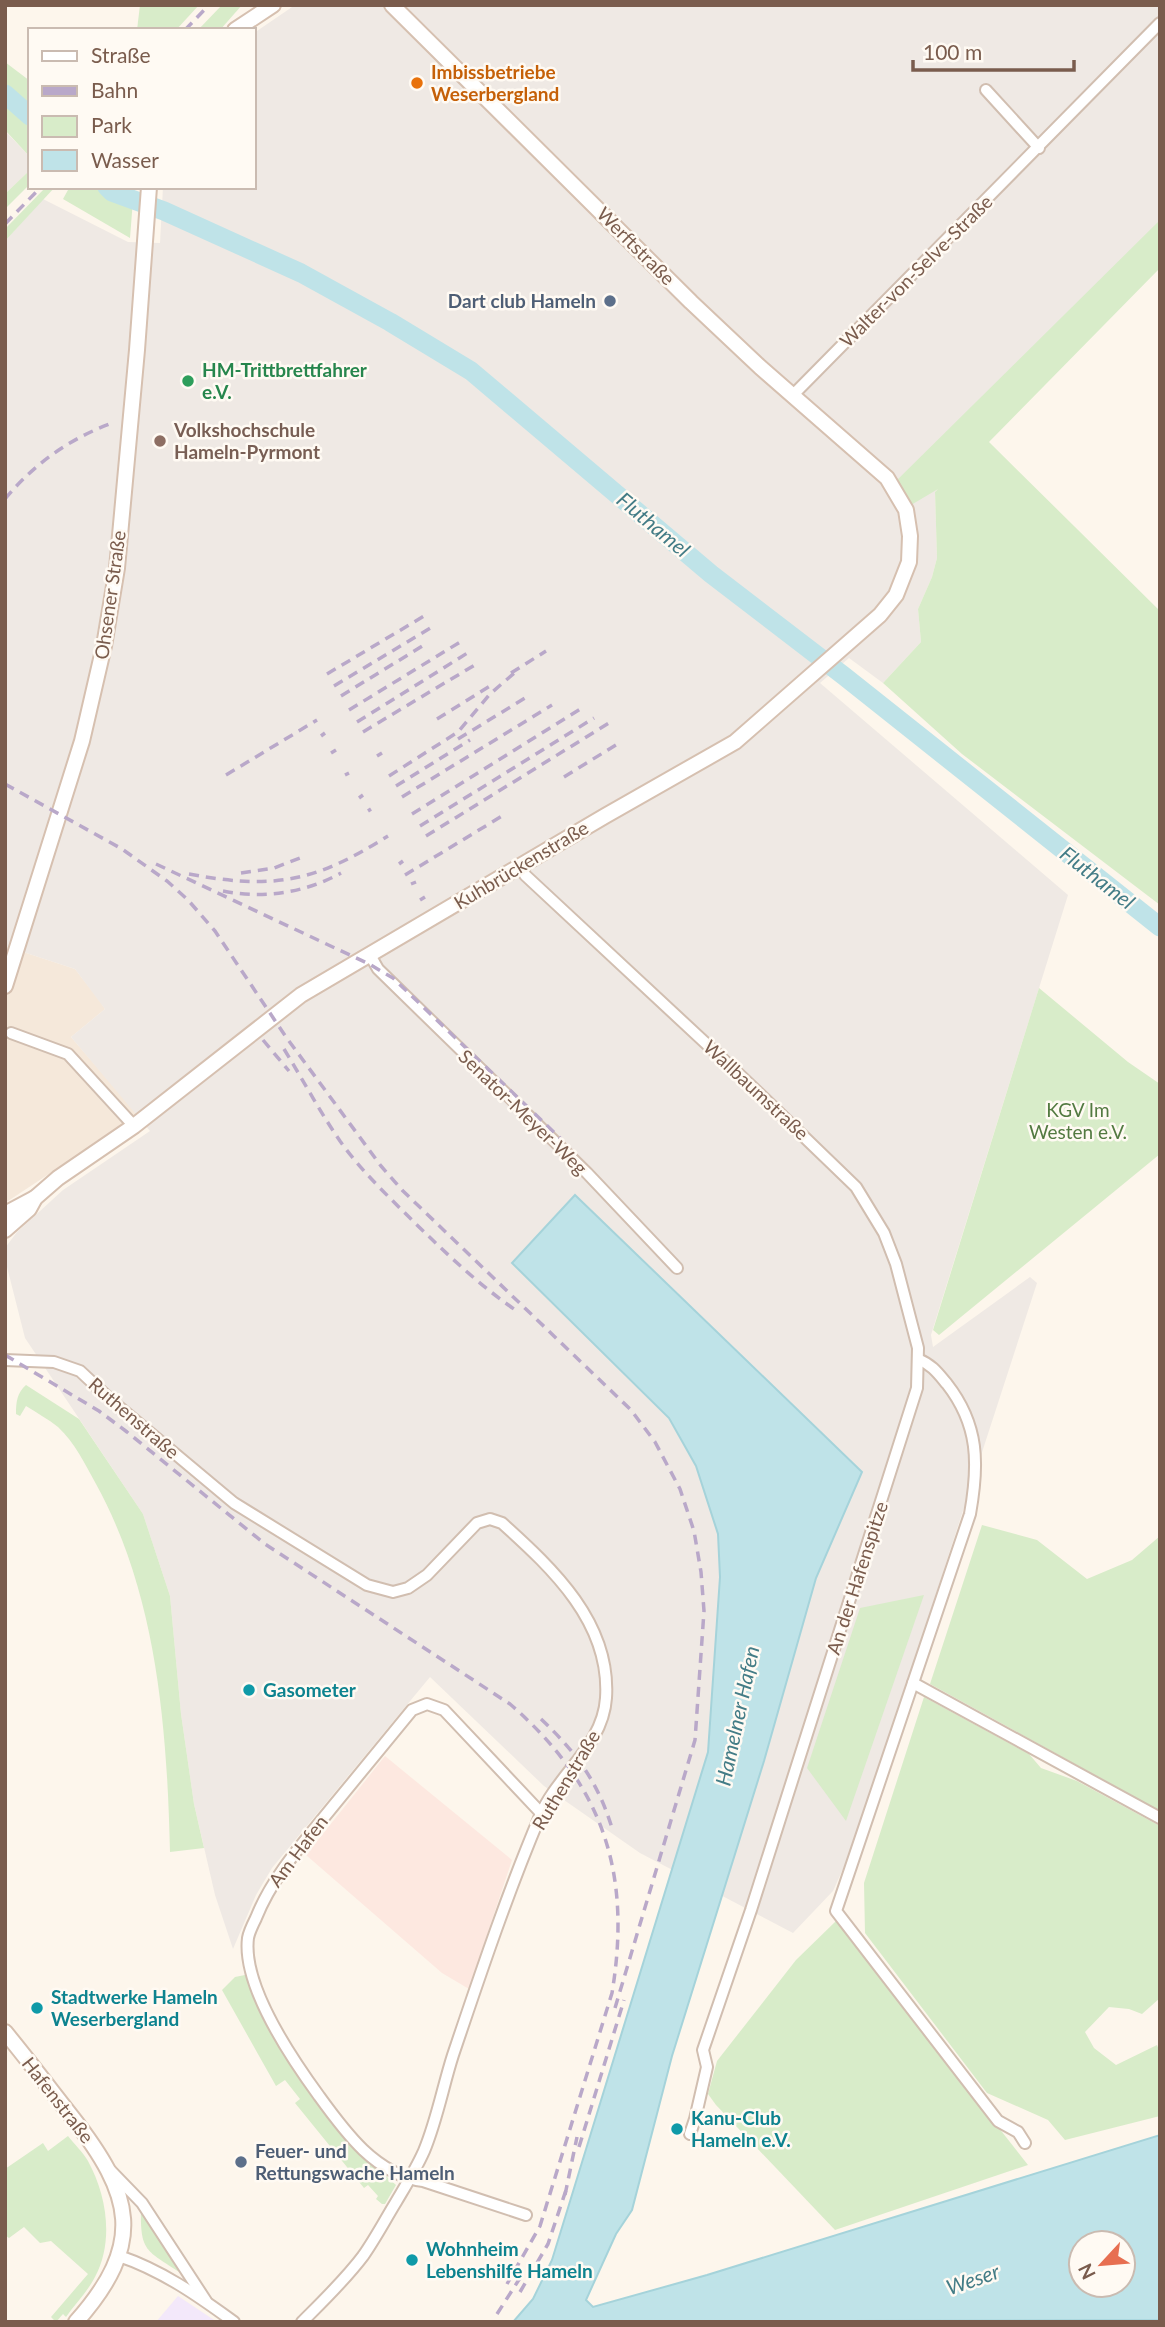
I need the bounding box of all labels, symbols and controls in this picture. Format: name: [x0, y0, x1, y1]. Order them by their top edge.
legend: [28, 28, 256, 189]
scale bar: [913, 28, 1074, 72]
text: 100 m: [923, 39, 982, 64]
text: Straße: [91, 42, 151, 67]
place label: Imbissbetriebe Weserbergland: [431, 60, 559, 105]
marker: Imbissbetriebe Weserbergland: [409, 75, 425, 91]
text: Bahn: [91, 77, 138, 102]
text: Park: [91, 112, 132, 137]
text: Wasser: [91, 147, 159, 172]
street label: Walter-von-Selve-Straße: [835, 190, 997, 352]
street label: Werftstraße: [593, 202, 680, 289]
place label: Dart club Hameln: [448, 289, 596, 312]
marker: Dart club Hameln: [602, 293, 618, 309]
place label: HM-Trittbrettfahrer e.V.: [202, 358, 368, 403]
marker: HM-Trittbrettfahrer e.V.: [180, 373, 196, 389]
place label: Volkshochschule Hameln-Pyrmont: [173, 418, 320, 463]
marker: Volkshochschule Hameln-Pyrmont: [152, 433, 168, 449]
water label: Fluthamel: [612, 486, 696, 562]
street label: Ohsener Straße: [89, 529, 130, 661]
street label: Kuhbrückenstraße: [449, 815, 592, 914]
water label: Fluthamel: [1056, 840, 1140, 914]
street label: Wallbaumstraße: [699, 1035, 814, 1144]
street label: Senator-Meyer-Weg: [454, 1044, 592, 1179]
park label: KGV Im Westen e.V.: [1029, 1098, 1127, 1143]
street label: Ruthenstraße: [84, 1372, 184, 1463]
street label: An der Hafenspitze: [821, 1498, 892, 1657]
water label: Hamelner Hafen: [710, 1643, 764, 1788]
place label: Gasometer: [263, 1678, 357, 1701]
marker: Gasometer: [241, 1682, 257, 1698]
street label: Ruthenstraße: [527, 1726, 604, 1834]
street label: Am Hafen: [263, 1810, 332, 1891]
place label: Stadtwerke Hameln Weserbergland: [51, 1985, 218, 2030]
marker: Stadtwerke Hameln Weserbergland: [29, 2000, 45, 2016]
street label: Hafenstraße: [18, 2052, 99, 2147]
place label: Kanu-Club Hameln e.V.: [691, 2106, 791, 2151]
marker: Kanu-Club Hameln e.V.: [669, 2121, 685, 2137]
place label: Feuer- und Rettungswache Hameln: [255, 2139, 455, 2184]
marker: Feuer- und Rettungswache Hameln: [233, 2154, 249, 2170]
north arrow: [1067, 2229, 1137, 2299]
place label: Wohnheim Lebenshilfe Hameln: [426, 2237, 593, 2282]
marker: Wohnheim Lebenshilfe Hameln: [404, 2252, 420, 2268]
water label: Weser: [943, 2258, 1003, 2299]
text: N: [1073, 2260, 1100, 2283]

